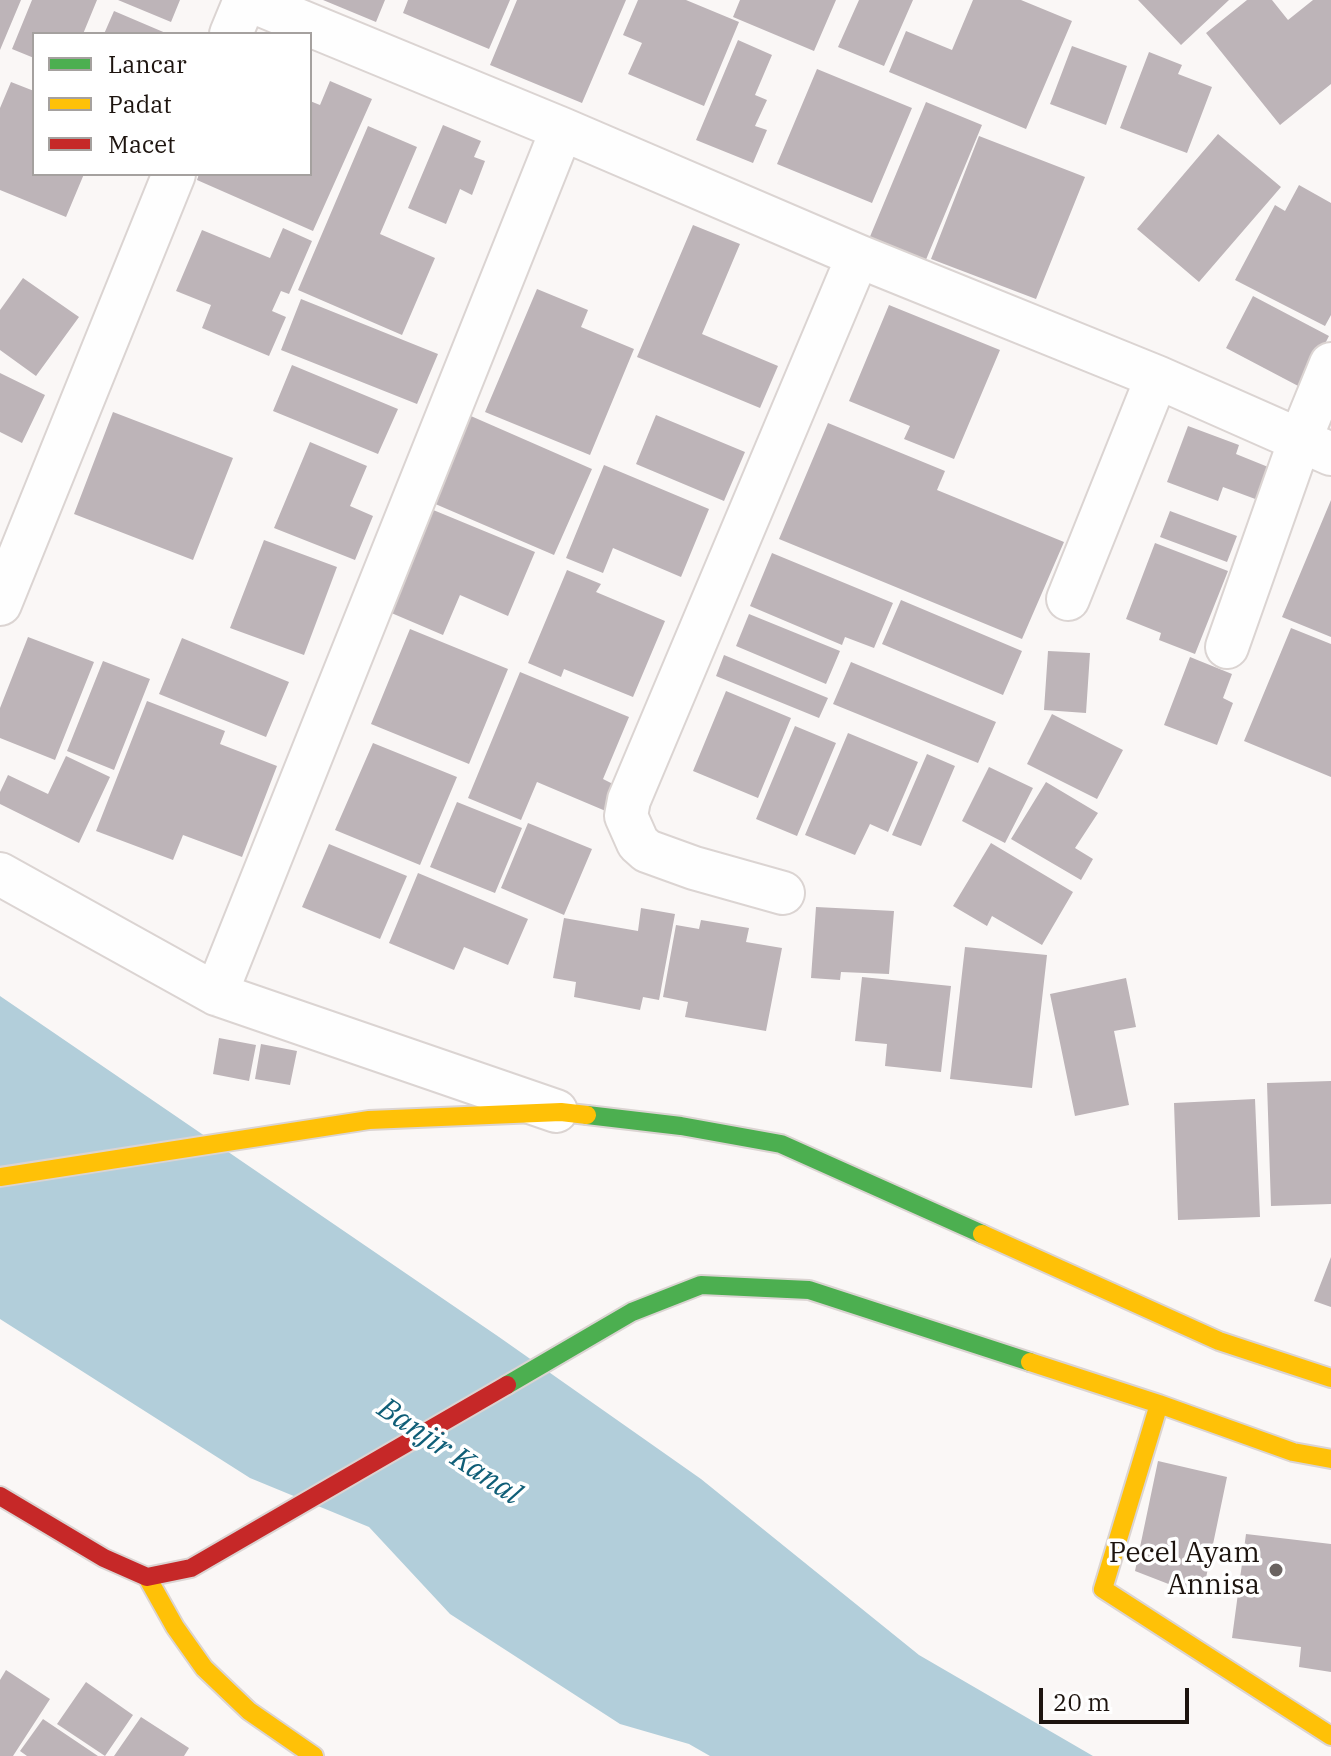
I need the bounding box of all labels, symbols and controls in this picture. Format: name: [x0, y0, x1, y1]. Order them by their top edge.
legend: [32, 32, 312, 176]
text: Lancar: [108, 48, 187, 80]
text: Padat: [108, 88, 172, 120]
text: Macet: [108, 128, 176, 160]
water label: Banjir Kanal: [370, 1391, 528, 1513]
place label: Pecel Ayam Annisa: [1109, 1537, 1260, 1603]
marker: Pecel Ayam Annisa: [1267, 1561, 1285, 1579]
scale bar: [1043, 1672, 1193, 1722]
text: 20 m: [1053, 1686, 1110, 1718]

